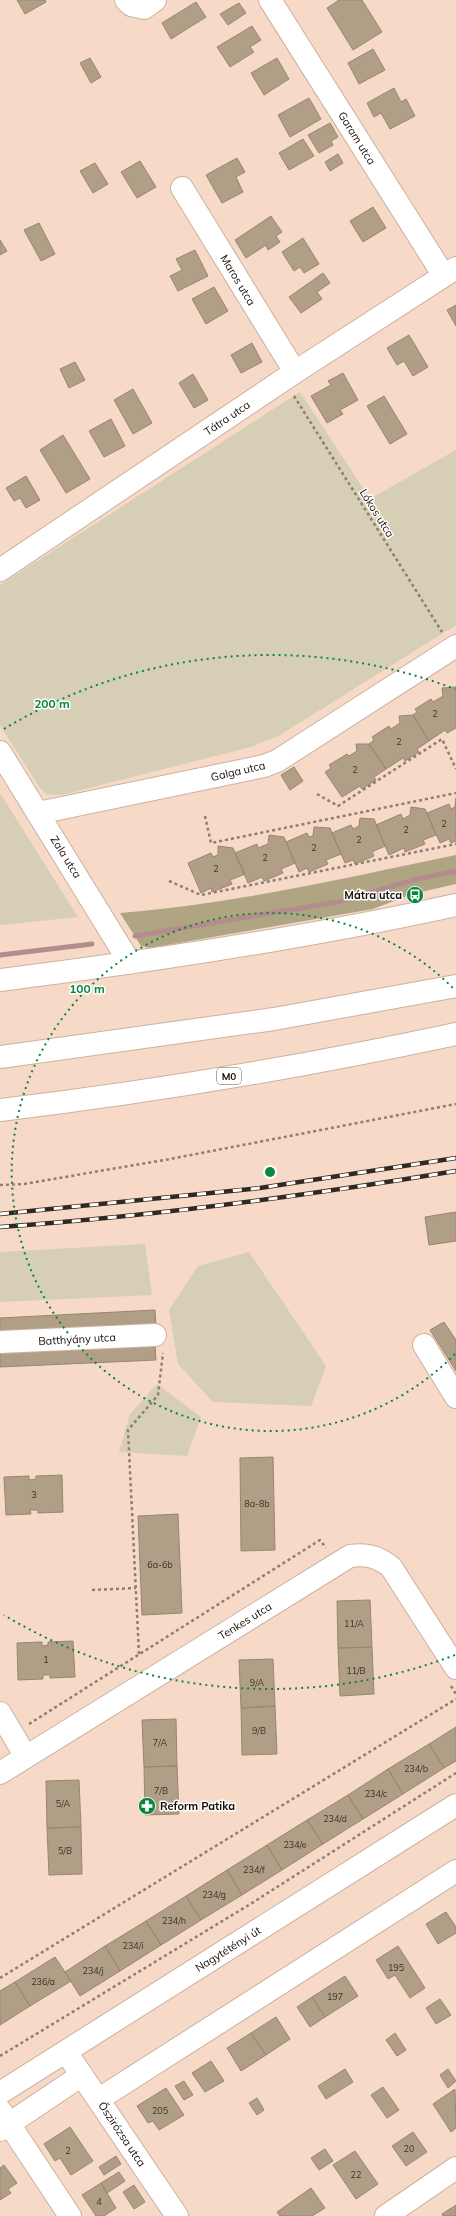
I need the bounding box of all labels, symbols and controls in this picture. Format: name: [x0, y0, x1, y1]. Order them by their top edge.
street label: Garam utca: [335, 109, 379, 167]
street label: Maros utca: [217, 252, 259, 308]
street label: Tátra utca: [201, 397, 253, 439]
street label: Lókos utca: [357, 486, 397, 540]
text: 200 m: [34, 696, 70, 711]
house number: 2: [432, 708, 438, 719]
house number: 2: [396, 736, 402, 747]
street label: Galga utca: [209, 758, 267, 784]
house number: 2: [352, 764, 358, 775]
house number: 2: [441, 818, 447, 829]
house number: 2: [403, 824, 409, 835]
street label: Zala utca: [48, 833, 84, 881]
house number: 2: [356, 834, 362, 845]
house number: 2: [311, 842, 317, 853]
house number: 2: [262, 852, 268, 863]
house number: 2: [213, 863, 219, 874]
bus stop icon: Mátra utca: [405, 885, 425, 905]
place label: Mátra utca: [344, 888, 402, 902]
text: 100 m: [69, 981, 105, 996]
road number: M0: [217, 1068, 241, 1084]
centre of rings: [263, 1165, 277, 1179]
street label: Batthyány utca: [38, 1330, 116, 1348]
house number: 3: [31, 1489, 37, 1500]
house number: 8a-8b: [244, 1498, 270, 1509]
house number: 6a-6b: [147, 1559, 173, 1570]
street label: Tenkes utca: [216, 1599, 274, 1643]
house number: 11/A: [344, 1618, 364, 1629]
house number: 1: [43, 1654, 49, 1665]
house number: 11/B: [346, 1665, 366, 1676]
house number: 9/A: [250, 1677, 265, 1688]
house number: 9/B: [252, 1725, 266, 1736]
house number: 7/A: [153, 1737, 168, 1748]
house number: 234/b: [404, 1763, 428, 1774]
house number: 7/B: [154, 1785, 168, 1796]
house number: 234/c: [365, 1788, 388, 1799]
pharmacy icon: Reform Patika: [137, 1796, 157, 1816]
house number: 5/A: [56, 1798, 71, 1809]
place label: Reform Patika: [160, 1799, 235, 1813]
house number: 234/d: [323, 1813, 347, 1824]
house number: 234/e: [283, 1839, 307, 1850]
house number: 5/B: [58, 1845, 72, 1856]
house number: 234/f: [243, 1864, 266, 1875]
house number: 234/g: [202, 1889, 226, 1900]
house number: 234/h: [162, 1915, 186, 1926]
street label: Nagytétényi út: [193, 1923, 264, 1975]
house number: 234/i: [123, 1940, 143, 1951]
house number: 195: [388, 1962, 405, 1973]
house number: 234/j: [83, 1965, 103, 1976]
house number: 236/a: [31, 1976, 55, 1987]
house number: 197: [327, 1991, 343, 2002]
street label: Őszirózsa utca: [95, 2098, 150, 2169]
house number: 205: [152, 2105, 169, 2116]
house number: 20: [404, 2143, 414, 2154]
house number: 2: [65, 2145, 71, 2156]
house number: 22: [351, 2169, 361, 2180]
house number: 4: [96, 2196, 102, 2207]

